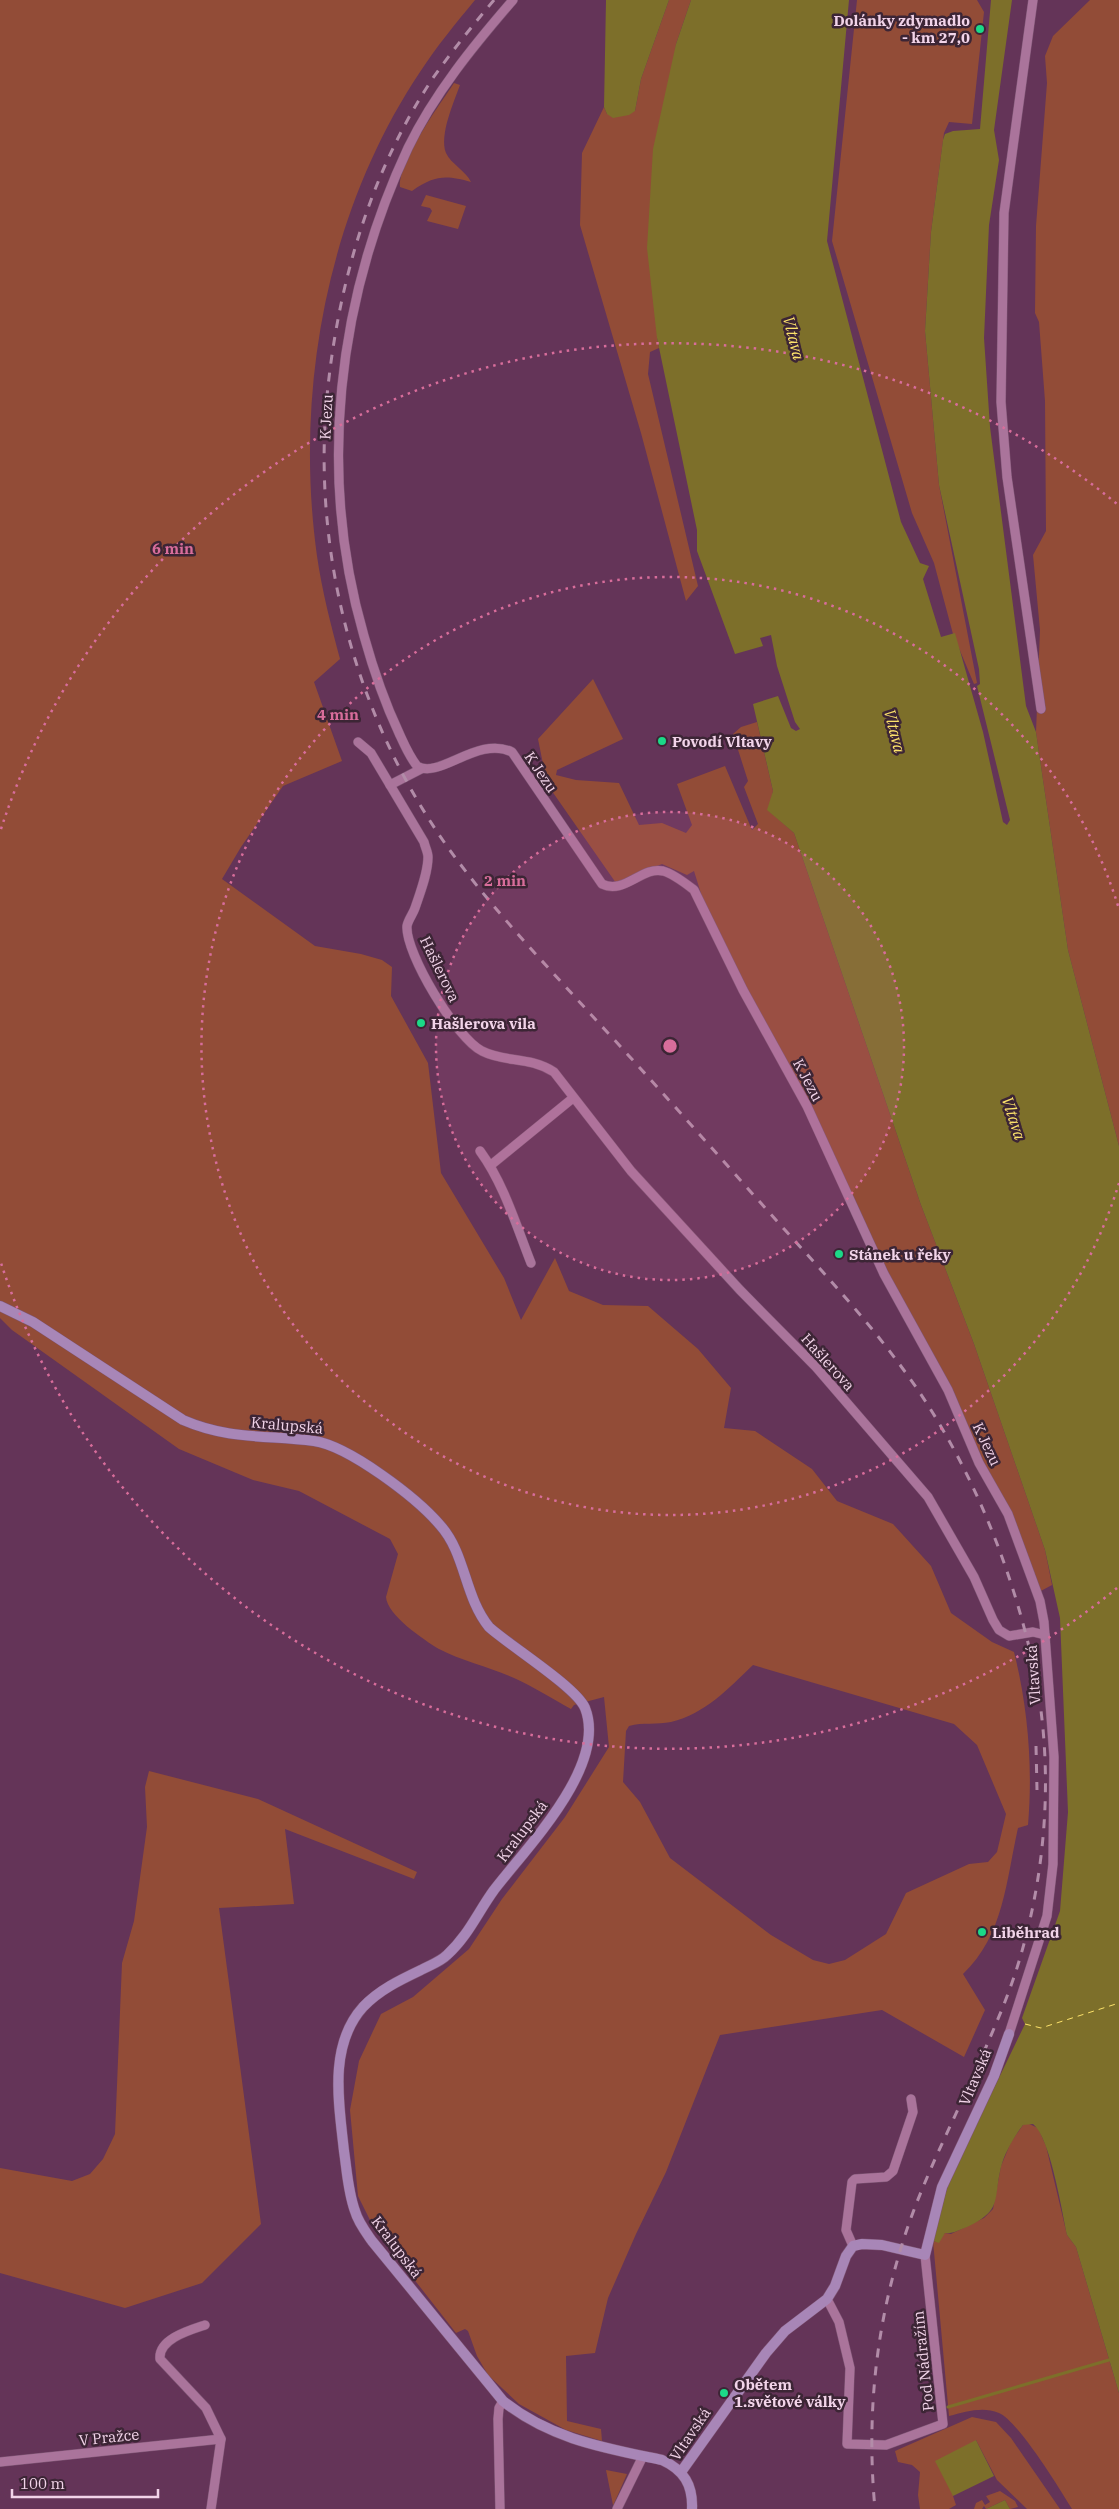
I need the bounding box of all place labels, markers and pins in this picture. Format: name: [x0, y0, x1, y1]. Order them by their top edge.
place label: Dolánky zdymadlo - km 27,0: [833, 11, 970, 47]
marker: Dolánky zdymadlo - km 27,0: [974, 23, 986, 35]
place label: Povodí Vltavy: [672, 732, 772, 751]
marker: Povodí Vltavy: [656, 735, 668, 747]
place label: Hašlerova vila: [431, 1014, 536, 1033]
marker: Hašlerova vila: [415, 1017, 427, 1029]
centre of rings: [661, 1037, 679, 1055]
place label: Stánek u řeky: [849, 1245, 951, 1264]
marker: Stánek u řeky: [833, 1248, 845, 1260]
place label: Liběhrad: [992, 1923, 1060, 1942]
marker: Liběhrad: [976, 1926, 988, 1938]
place label: Obětem 1.světové války: [734, 2375, 846, 2411]
marker: Obětem 1.světové války: [718, 2387, 730, 2399]

